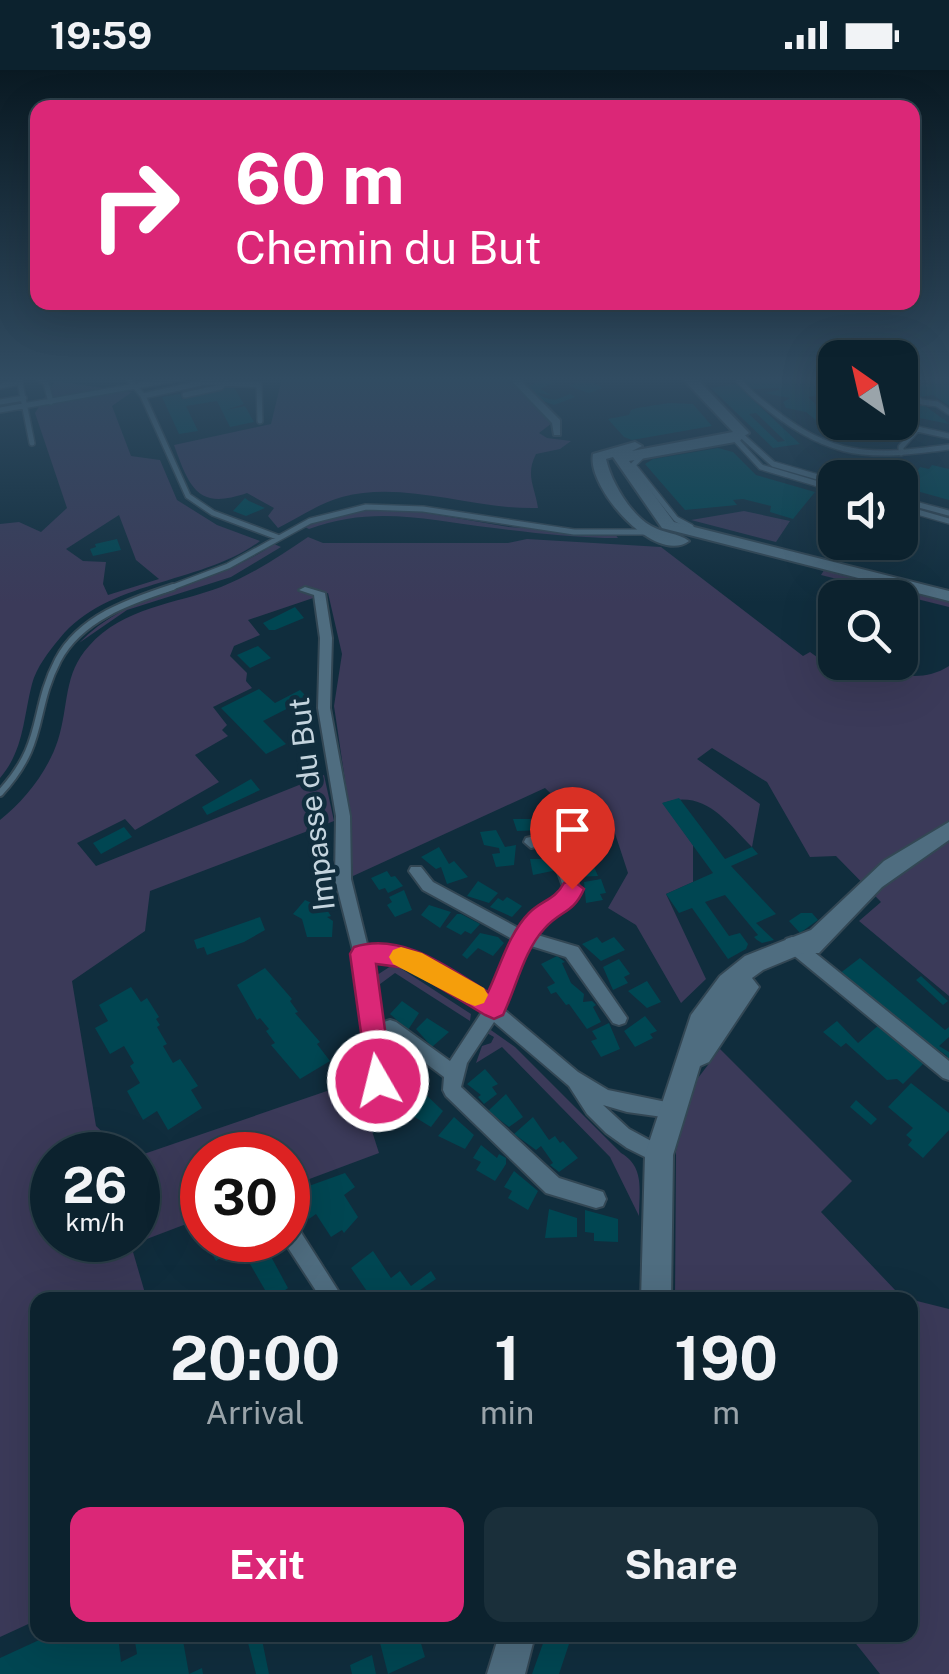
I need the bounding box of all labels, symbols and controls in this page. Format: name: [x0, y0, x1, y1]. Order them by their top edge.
text: 19:59: [50, 13, 152, 58]
text: 60 m: [235, 137, 405, 220]
icon: right: [70, 140, 200, 270]
text: Chemin du But: [235, 221, 542, 274]
north arrow: [818, 340, 918, 440]
map controls: [818, 340, 918, 680]
button: sound: [818, 460, 918, 560]
button: search: [818, 580, 918, 680]
street label: Impasse du But: [280, 696, 342, 913]
pin: [530, 787, 615, 890]
icon: arrive: [545, 802, 600, 857]
position arrow: [326, 1029, 430, 1133]
speed limit sign: 30: [180, 1132, 310, 1262]
text: 26: [63, 1155, 127, 1214]
text: km/h: [66, 1207, 124, 1237]
text: 20:00: [170, 1323, 340, 1394]
text: 1: [494, 1323, 520, 1394]
text: 190: [674, 1323, 778, 1394]
text: Arrival: [206, 1394, 304, 1431]
text: min: [480, 1394, 534, 1431]
text: m: [712, 1394, 740, 1431]
button: Exit: [70, 1507, 464, 1622]
button: Share: [484, 1507, 878, 1622]

